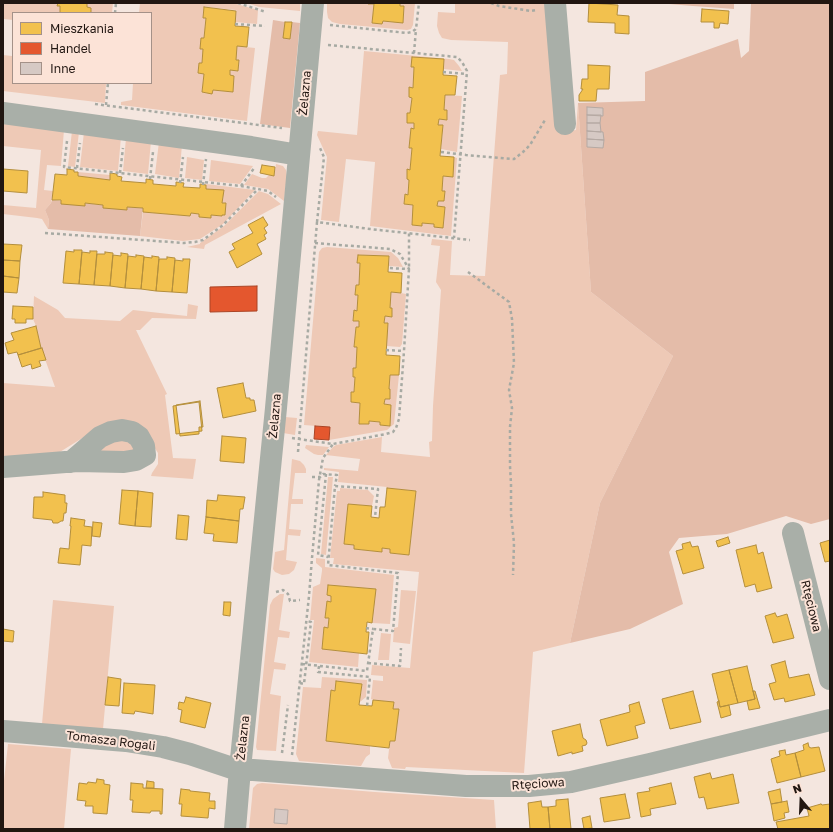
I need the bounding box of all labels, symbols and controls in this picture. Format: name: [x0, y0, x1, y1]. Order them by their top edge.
legend: [12, 12, 152, 84]
text: Mieszkania: [50, 21, 114, 36]
text: Handel: [50, 41, 91, 56]
text: Inne: [50, 61, 76, 76]
street label: Żelazna: [296, 70, 314, 116]
street label: Żelazna: [266, 393, 284, 439]
street label: Rtęciowa: [798, 579, 824, 633]
street label: Żelazna: [233, 715, 253, 761]
street label: Tomasza Rogali: [66, 728, 156, 754]
street label: Rtęciowa: [511, 775, 565, 793]
north arrow: [781, 780, 821, 820]
text: N: [791, 781, 803, 796]

